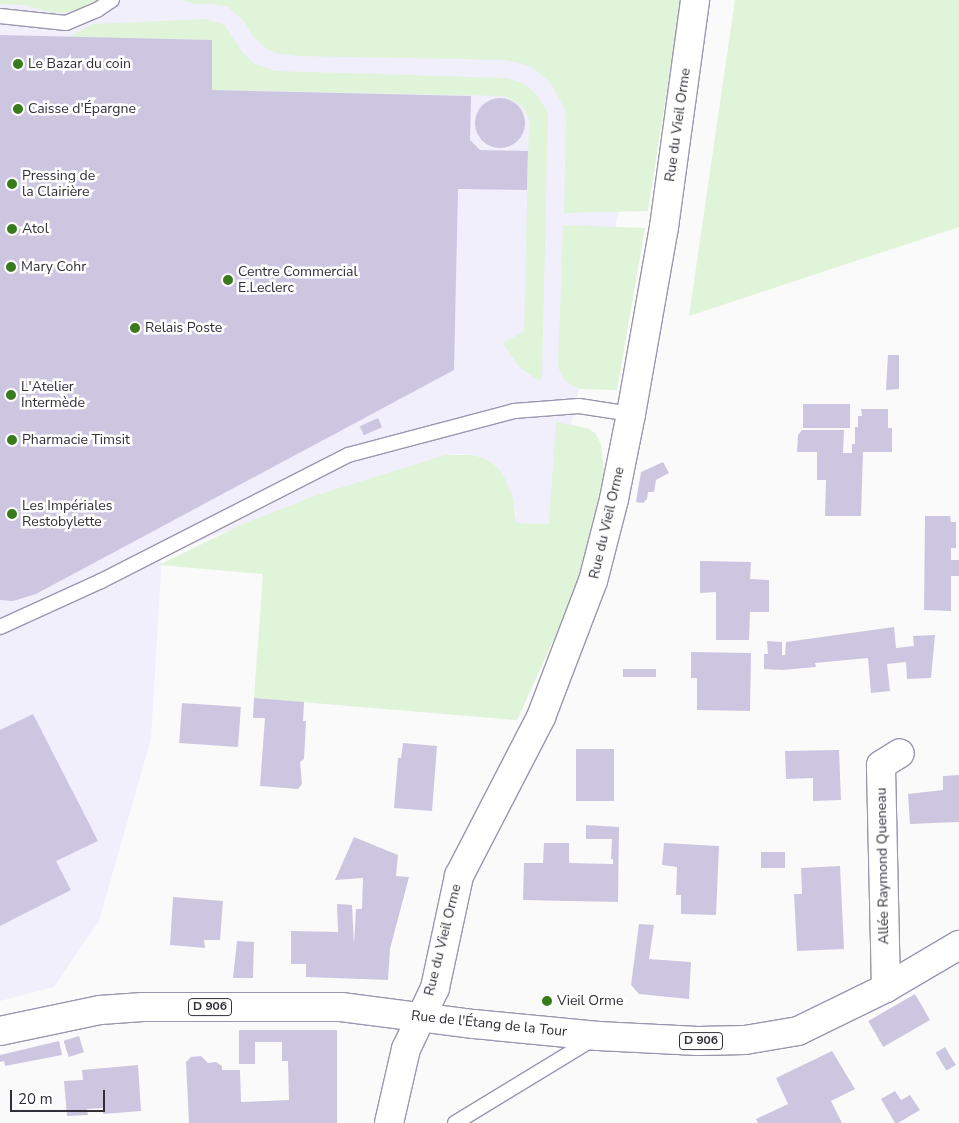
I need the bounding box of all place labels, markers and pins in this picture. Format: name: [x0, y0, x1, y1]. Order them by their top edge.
place label: Le Bazar du coin: [28, 56, 131, 72]
marker: Le Bazar du coin: [12, 58, 24, 70]
place label: Caisse d'Épargne: [28, 101, 136, 117]
marker: Caisse d'Épargne: [12, 103, 24, 115]
place label: Pressing de la Clairière: [22, 168, 95, 200]
marker: Pressing de la Clairière: [6, 178, 18, 190]
place label: Atol: [22, 221, 49, 237]
marker: Atol: [6, 223, 18, 235]
place label: Mary Cohr: [21, 259, 86, 275]
marker: Mary Cohr: [5, 261, 17, 273]
place label: Centre Commercial E.Leclerc: [238, 264, 358, 296]
marker: Centre Commercial E.Leclerc: [222, 274, 234, 286]
place label: Relais Poste: [145, 320, 222, 336]
marker: Relais Poste: [129, 322, 141, 334]
place label: L'Atelier Intermède: [21, 379, 85, 412]
marker: L'Atelier Intermède: [5, 389, 17, 401]
place label: Pharmacie Timsit: [22, 432, 130, 448]
marker: Pharmacie Timsit: [6, 434, 18, 446]
place label: Les Impériales Restobylette: [22, 498, 112, 530]
marker: Les Impériales Restobylette: [6, 508, 18, 520]
place label: Vieil Orme: [557, 993, 624, 1009]
marker: Vieil Orme: [541, 995, 553, 1007]

